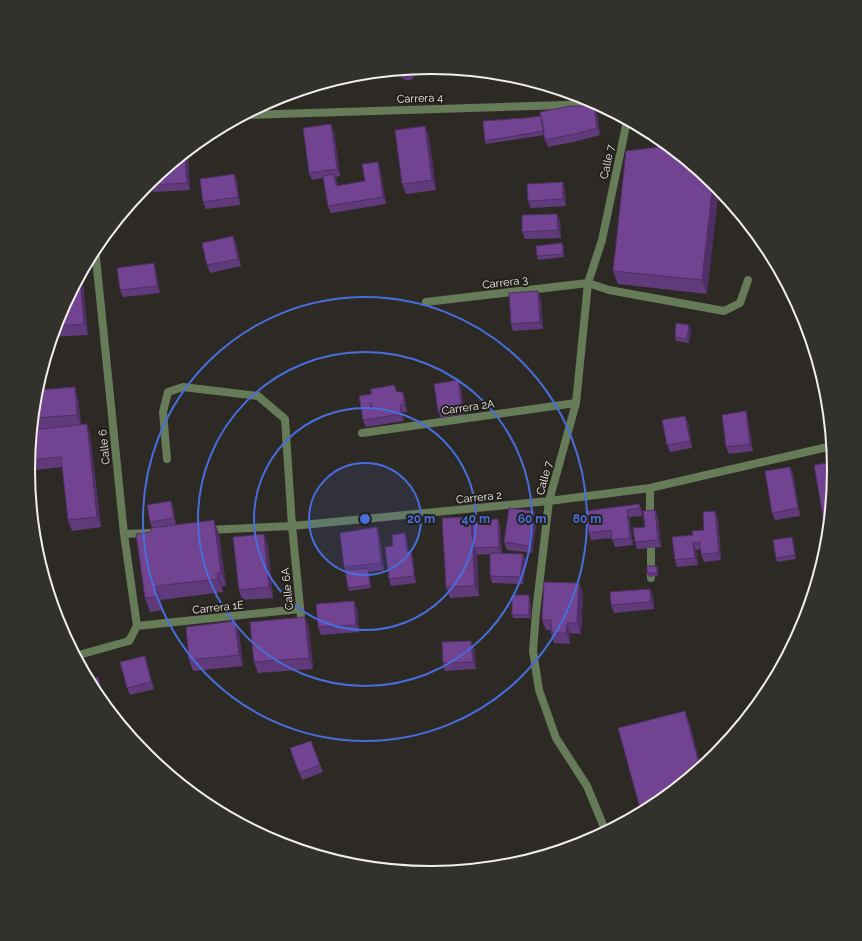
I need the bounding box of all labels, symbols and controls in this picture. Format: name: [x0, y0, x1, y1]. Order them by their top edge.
street label: Carrera 4: [397, 91, 443, 106]
street label: Calle 7: [598, 144, 617, 180]
street label: Carrera 3: [481, 273, 529, 292]
street label: Carrera 2A: [441, 397, 496, 418]
street label: Calle 6: [96, 428, 113, 465]
street label: Calle 7: [534, 460, 555, 497]
street label: Carrera 2: [456, 489, 503, 506]
centre of rings: [358, 512, 372, 526]
text: 20 m: [407, 512, 435, 526]
text: 40 m: [462, 512, 490, 526]
text: 60 m: [518, 512, 546, 526]
text: 80 m: [573, 512, 601, 526]
street label: Calle 6A: [279, 566, 296, 611]
street label: Carrera 1E: [192, 598, 245, 617]

